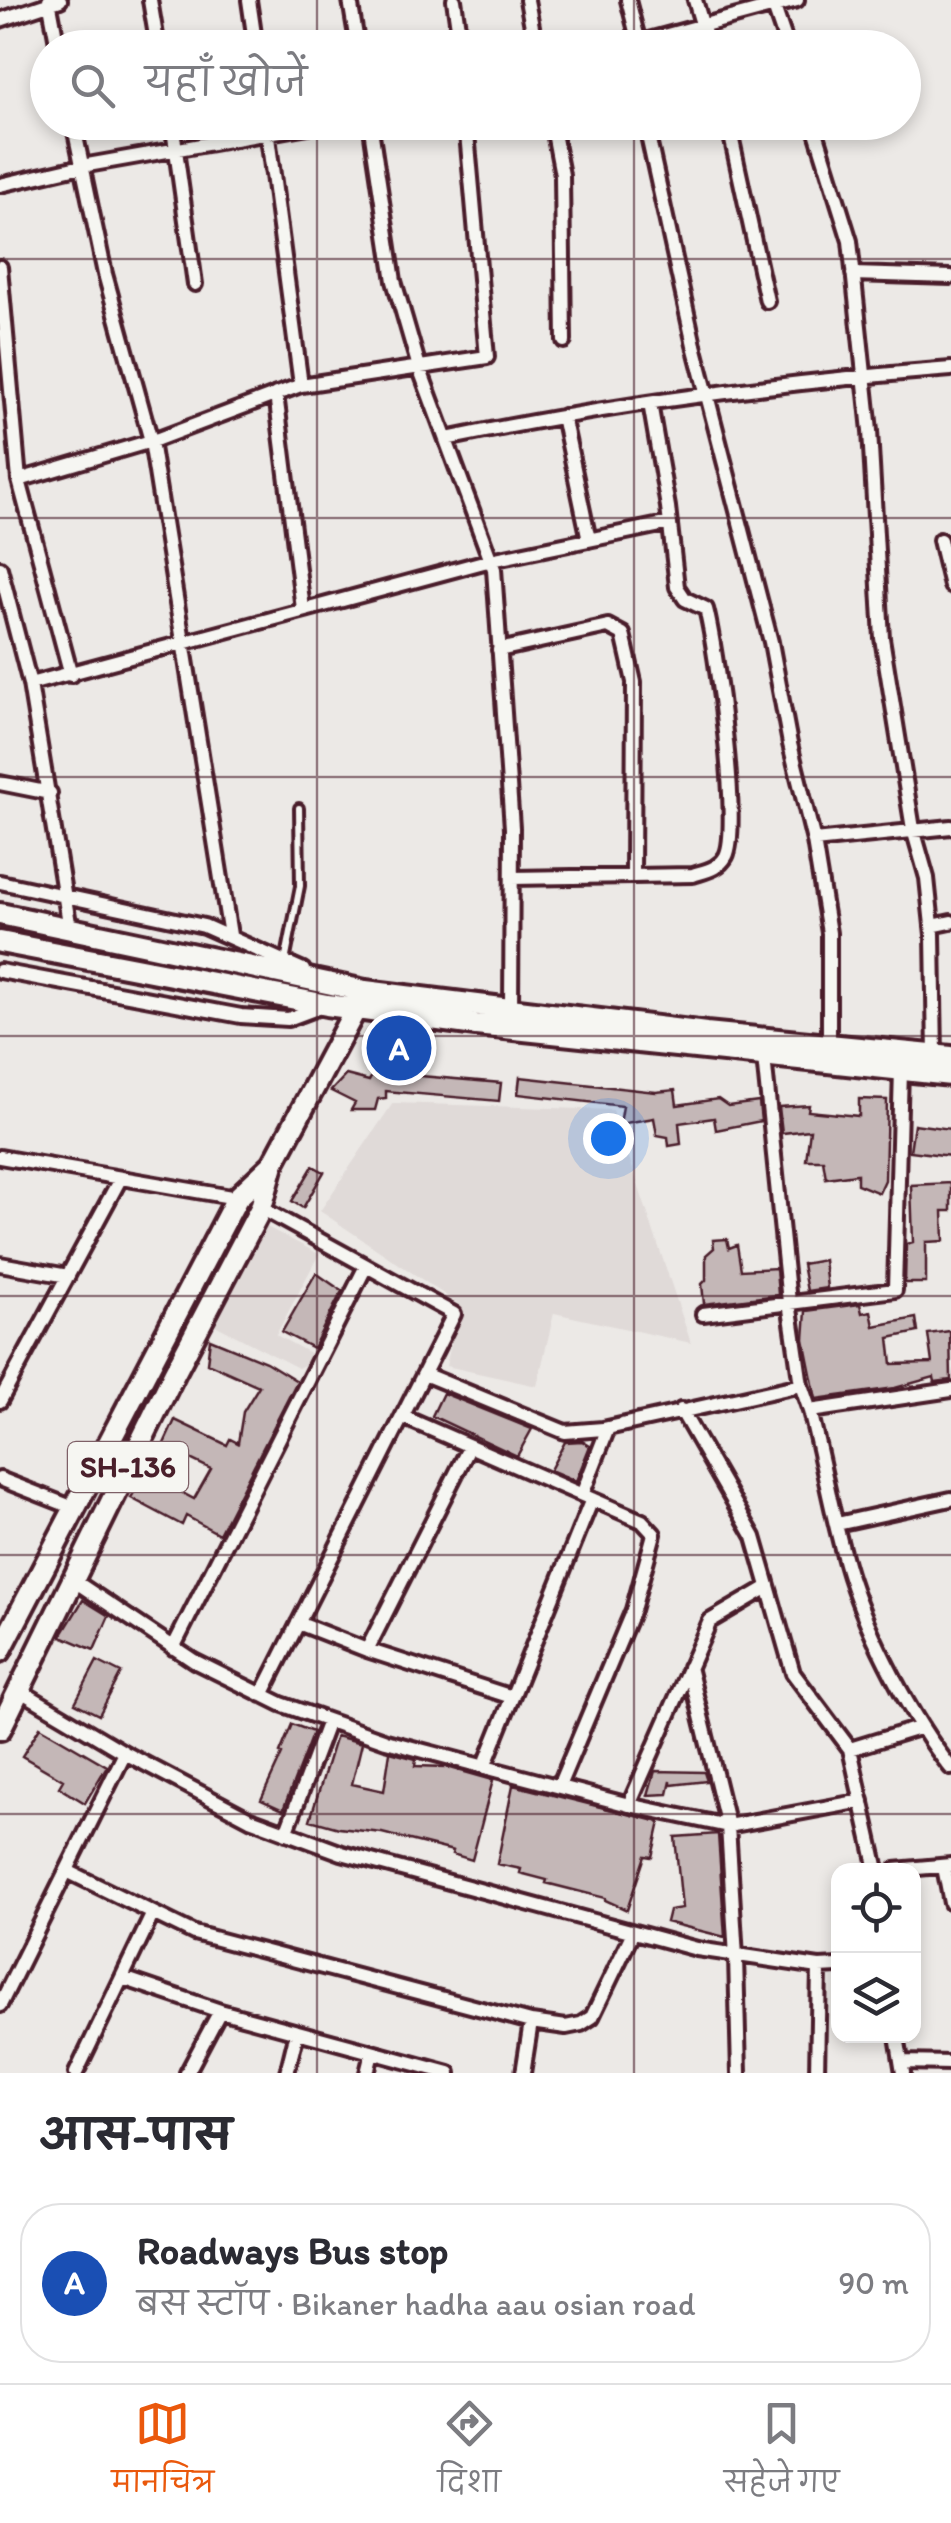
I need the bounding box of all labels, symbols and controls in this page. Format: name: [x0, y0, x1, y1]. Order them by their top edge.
search box: [30, 30, 921, 140]
icon: search: [65, 58, 120, 113]
text: यहाँ खोजें: [145, 59, 307, 105]
pin: A: [366, 1010, 432, 1086]
your location: [583, 1113, 634, 1164]
road number: SH-136: [68, 1442, 188, 1492]
map controls: [831, 1863, 921, 2043]
button: locate: [831, 1863, 921, 1953]
button: layers: [831, 1953, 921, 2043]
text: आस-पास: [40, 2109, 232, 2160]
text: Roadways Bus stop: [137, 2228, 448, 2274]
text: A: [64, 2264, 85, 2302]
text: 90 m: [838, 2264, 909, 2302]
text: बस स्टॉप · Bikaner hadha aau osian road: [137, 2285, 696, 2323]
tab: मानचित्र: [112, 2396, 214, 2513]
tab: दिशा: [437, 2396, 501, 2513]
tab: सहेजे गए: [724, 2396, 839, 2513]

